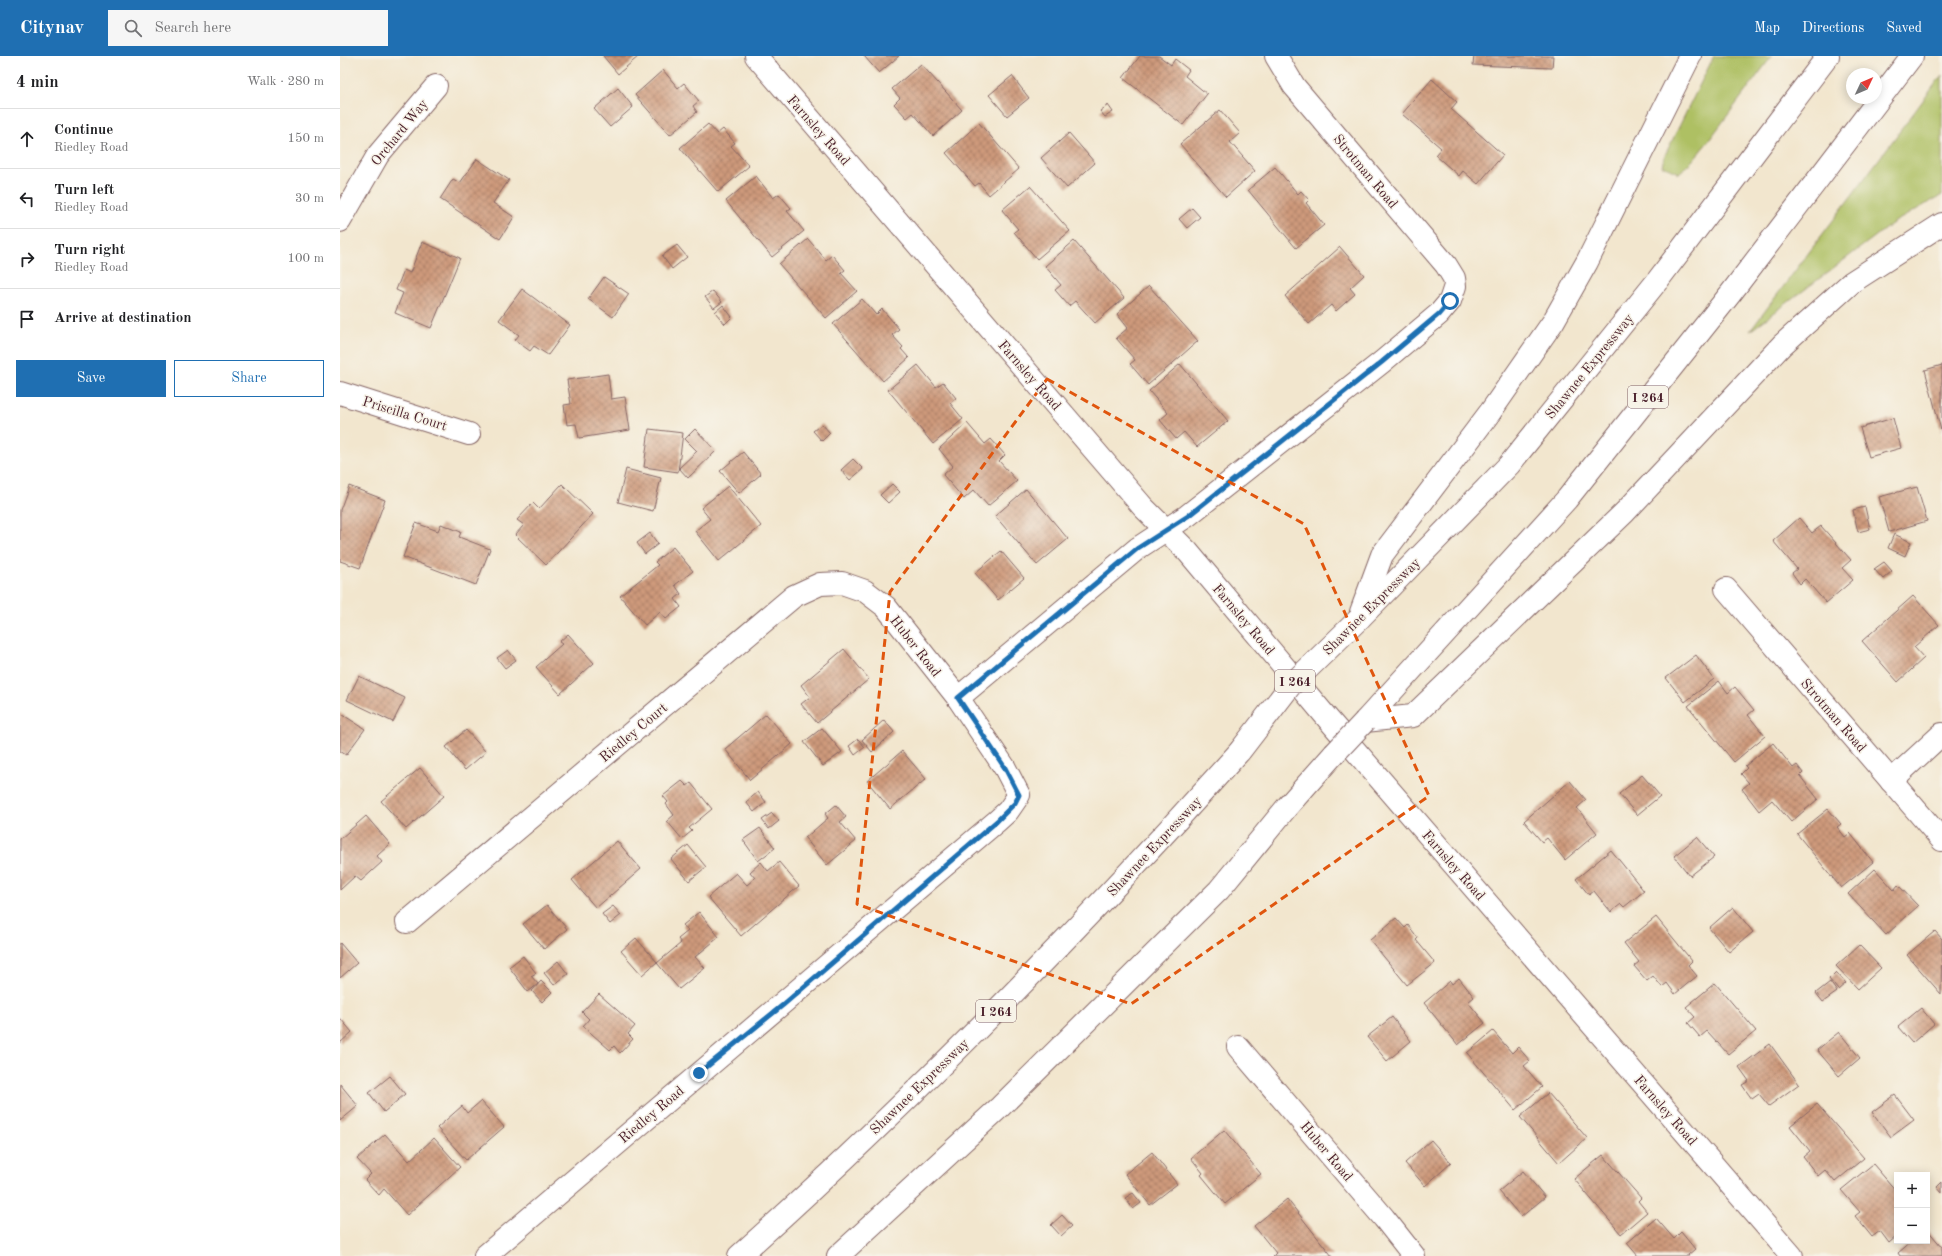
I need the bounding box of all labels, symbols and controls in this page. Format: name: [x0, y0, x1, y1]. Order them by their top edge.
search box: [108, 10, 388, 46]
icon: search: [122, 17, 144, 39]
text: Citynav: [20, 19, 84, 38]
text: Search here: [154, 21, 231, 36]
text: Map: [1754, 21, 1780, 35]
text: Directions: [1802, 21, 1864, 35]
text: Saved: [1886, 21, 1922, 35]
north arrow: [1846, 68, 1882, 104]
text: 4 min: [16, 74, 59, 91]
text: Walk · 280 m: [247, 75, 324, 88]
street label: Farnsley Road: [784, 93, 852, 168]
street label: Orchard Way: [369, 96, 431, 169]
text: Continue: [54, 123, 113, 138]
icon: ahead: [16, 128, 38, 150]
text: 150 m: [287, 132, 324, 145]
street label: Strotman Road: [1330, 132, 1400, 211]
text: Riedley Road: [54, 141, 129, 154]
text: Turn left: [54, 183, 114, 198]
icon: left: [16, 188, 38, 210]
text: 30 m: [295, 192, 324, 205]
text: Riedley Road: [54, 201, 129, 214]
text: Turn right: [54, 243, 125, 258]
icon: right: [16, 248, 38, 270]
text: 100 m: [287, 252, 324, 265]
text: Riedley Road: [54, 261, 129, 274]
route start: [1441, 292, 1459, 310]
icon: arrive: [16, 308, 38, 330]
text: Arrive at destination: [54, 311, 192, 326]
street label: Shawnee Expressway: [1543, 311, 1637, 422]
street label: Farnsley Road: [995, 338, 1063, 413]
button: Save: [16, 360, 166, 397]
button: Share: [174, 360, 324, 397]
road number: I 264: [1628, 386, 1668, 408]
street label: Priscilla Court: [361, 394, 449, 434]
street label: Shawnee Expressway: [1320, 555, 1423, 658]
street label: Farnsley Road: [1210, 582, 1277, 658]
street label: Huber Road: [887, 614, 943, 680]
road number: I 264: [1275, 670, 1315, 692]
street label: Strotman Road: [1798, 676, 1869, 755]
street label: Riedley Court: [597, 700, 670, 765]
street label: Shawnee Expressway: [1105, 794, 1205, 899]
street label: Farnsley Road: [1419, 828, 1487, 903]
road number: I 264: [976, 1000, 1016, 1022]
street label: Shawnee Expressway: [868, 1036, 972, 1137]
route end: [690, 1064, 708, 1082]
street label: Farnsley Road: [1631, 1073, 1699, 1148]
street label: Riedley Road: [616, 1084, 687, 1146]
street label: Huber Road: [1297, 1119, 1355, 1184]
map controls: [1894, 1172, 1930, 1244]
button: +: [1894, 1172, 1930, 1208]
button: −: [1894, 1208, 1930, 1244]

